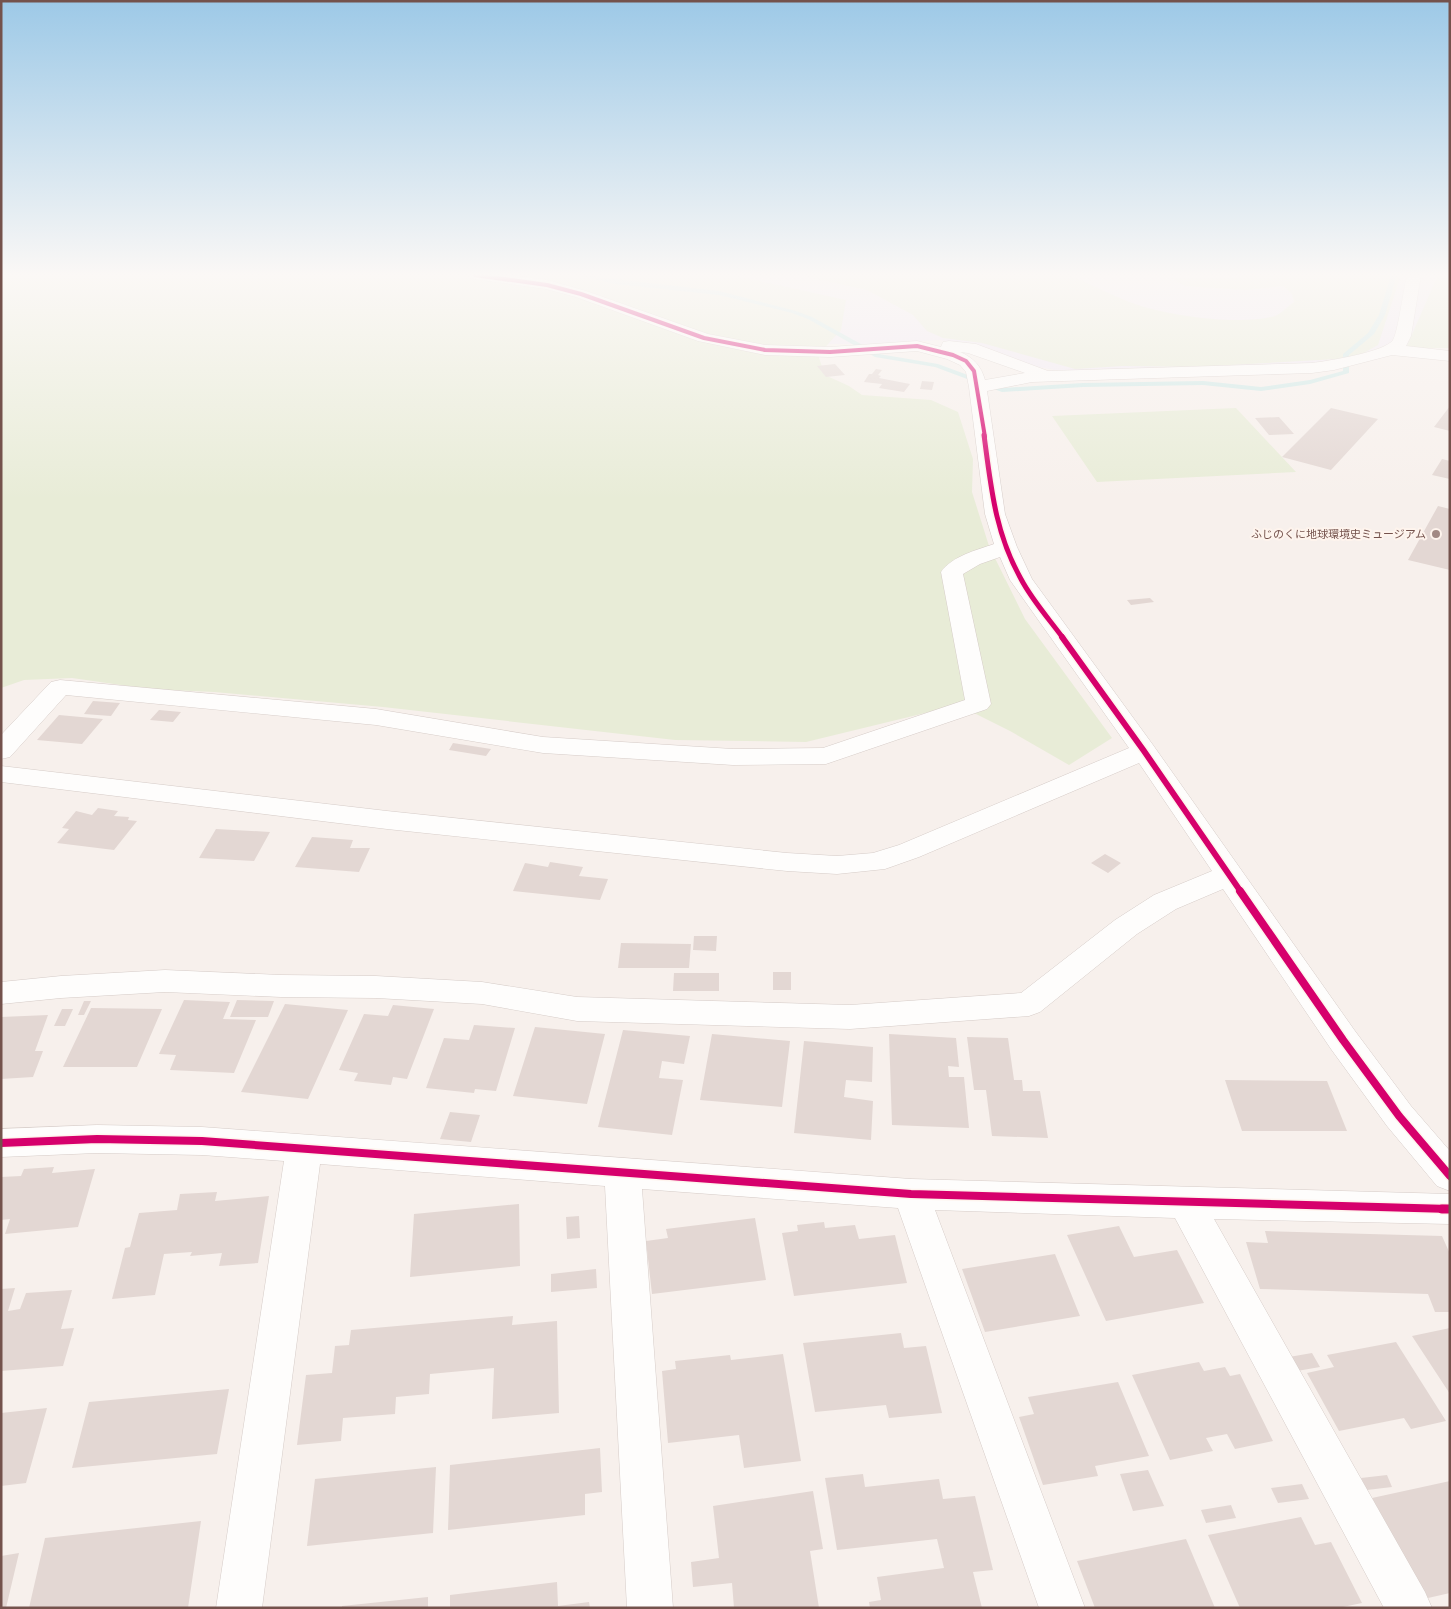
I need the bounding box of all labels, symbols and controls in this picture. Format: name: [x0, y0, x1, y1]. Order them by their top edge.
place label: ふじのくに地球環境史ミュージアム: [1251, 527, 1426, 540]
marker: ふじのくに地球環境史ミュージアム: [1430, 528, 1442, 540]

